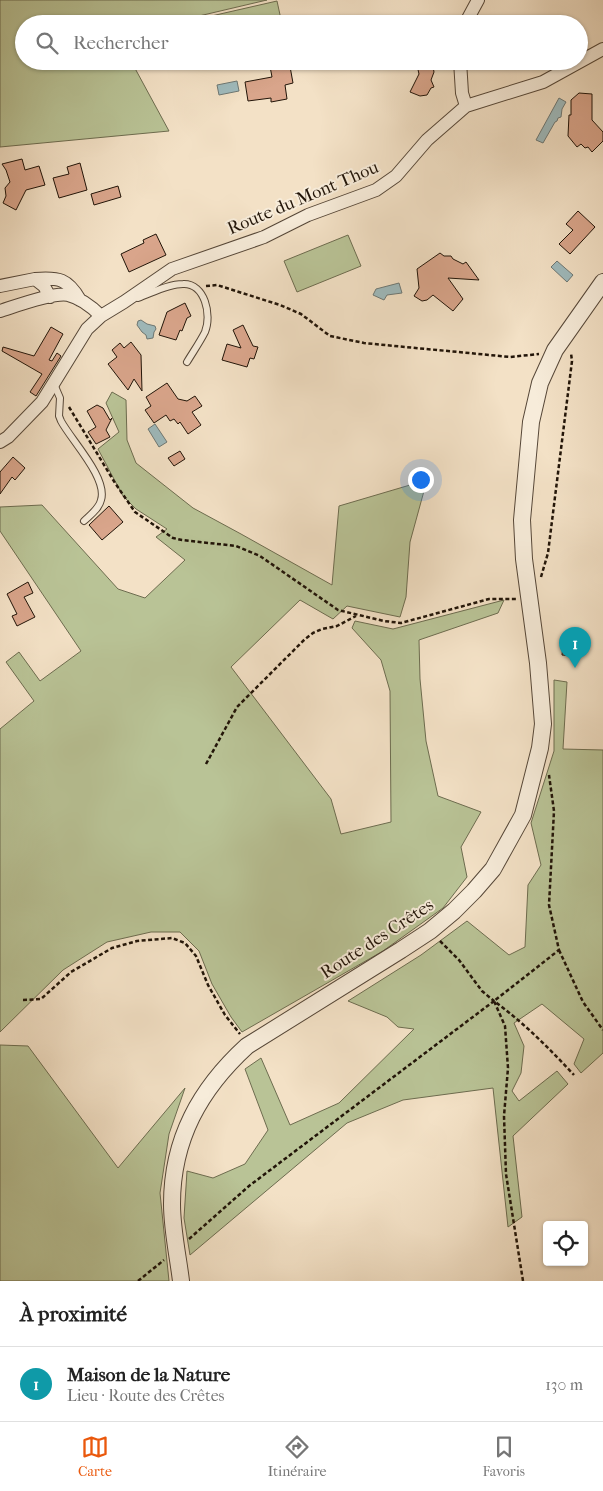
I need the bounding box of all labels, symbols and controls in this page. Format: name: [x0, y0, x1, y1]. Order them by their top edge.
search box: [15, 15, 588, 70]
icon: search: [33, 29, 61, 57]
text: Rechercher: [73, 32, 169, 54]
street label: Route du Mont Thou: [224, 157, 382, 239]
your location: [408, 467, 434, 493]
pin: 1: [559, 627, 591, 668]
street label: Route des Crêtes: [316, 894, 438, 983]
map controls: [543, 1221, 588, 1266]
button: locate: [543, 1221, 588, 1266]
text: À proximité: [20, 1302, 127, 1326]
text: Maison de la Nature: [67, 1364, 230, 1386]
text: 1: [33, 1375, 39, 1394]
text: 130 m: [545, 1375, 583, 1394]
text: Lieu · Route des Crêtes: [67, 1386, 225, 1405]
tab: Carte: [78, 1433, 112, 1480]
tab: Itinéraire: [268, 1433, 326, 1480]
tab: Favoris: [482, 1433, 525, 1480]

